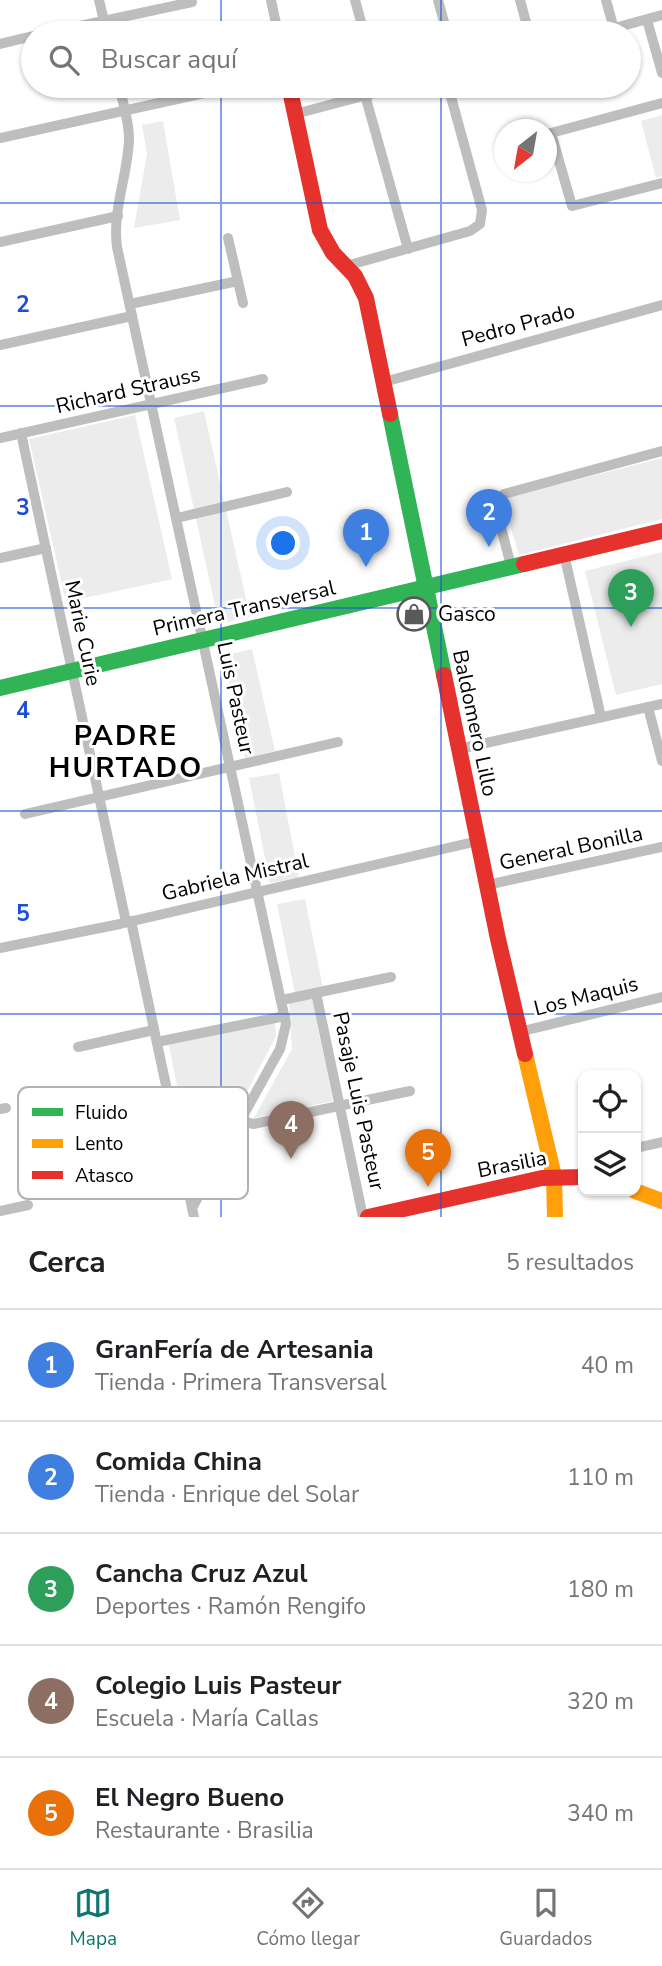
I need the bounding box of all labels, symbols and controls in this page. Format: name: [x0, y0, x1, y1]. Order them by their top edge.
search box: [21, 21, 641, 98]
icon: search: [45, 41, 83, 79]
text: Buscar aquí: [101, 42, 237, 77]
north arrow: [494, 119, 557, 182]
text: 2: [16, 289, 30, 320]
street label: Pedro Prado: [458, 296, 578, 354]
street label: Richard Strauss: [53, 360, 203, 420]
pin: 2: [466, 489, 512, 547]
text: 3: [16, 492, 30, 523]
pin: 1: [343, 509, 389, 567]
your location: [266, 526, 300, 560]
pin: 3: [608, 569, 654, 627]
street label: Primera Transversal: [150, 573, 339, 643]
street label: Marie Curie: [58, 578, 108, 688]
shop icon: Gasco: [395, 595, 433, 633]
place label: Gasco: [438, 600, 496, 628]
street label: Luis Pasteur: [210, 639, 262, 758]
street label: Baldomero Lillo: [446, 647, 504, 799]
text: 4: [16, 695, 30, 726]
district label: PADRE HURTADO: [49, 717, 203, 787]
street label: General Bonilla: [497, 819, 645, 877]
street label: Gabriela Mistral: [159, 846, 312, 907]
text: 5: [16, 898, 30, 929]
street label: Los Maquis: [531, 970, 641, 1022]
street label: Pasaje Luis Pasteur: [326, 1009, 392, 1193]
map controls: [578, 1070, 641, 1196]
button: locate: [578, 1070, 641, 1133]
legend: [18, 1087, 248, 1199]
text: Fluido: [75, 1100, 128, 1126]
pin: 4: [268, 1101, 314, 1159]
pin: 5: [405, 1129, 451, 1187]
text: Lento: [75, 1131, 123, 1157]
button: layers: [578, 1133, 641, 1196]
street label: Brasilia: [475, 1144, 549, 1184]
text: Atasco: [75, 1163, 134, 1189]
text: Cerca: [28, 1242, 106, 1283]
text: 5 resultados: [506, 1247, 634, 1278]
text: GranFería de Artesania: [95, 1332, 374, 1367]
text: 1: [44, 1350, 58, 1381]
text: 40 m: [581, 1350, 634, 1381]
text: Tienda · Primera Transversal: [95, 1367, 387, 1398]
text: Comida China: [95, 1444, 262, 1479]
text: 2: [44, 1462, 58, 1493]
text: 110 m: [567, 1462, 634, 1493]
text: Tienda · Enrique del Solar: [95, 1479, 359, 1510]
text: Cancha Cruz Azul: [95, 1556, 308, 1591]
text: 3: [44, 1574, 58, 1605]
text: 180 m: [567, 1574, 634, 1605]
text: Deportes · Ramón Rengifo: [95, 1591, 366, 1622]
text: Colegio Luis Pasteur: [95, 1668, 341, 1703]
text: 4: [44, 1686, 58, 1717]
text: 320 m: [567, 1686, 634, 1717]
text: Escuela · María Callas: [95, 1703, 319, 1734]
text: El Negro Bueno: [95, 1780, 284, 1815]
text: 5: [44, 1798, 58, 1829]
text: 340 m: [567, 1798, 634, 1829]
text: Restaurante · Brasilia: [95, 1815, 314, 1846]
tab: Mapa: [70, 1884, 117, 1952]
tab: Cómo llegar: [256, 1884, 360, 1952]
tab: Guardados: [499, 1884, 592, 1952]

